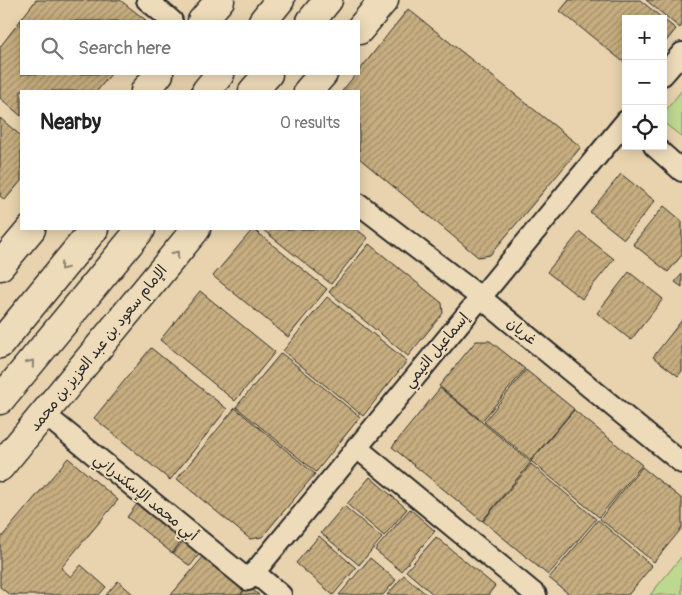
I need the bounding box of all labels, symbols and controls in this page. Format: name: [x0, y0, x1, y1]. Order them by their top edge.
map controls: [622, 15, 667, 150]
button: +: [622, 15, 667, 60]
search box: [20, 20, 360, 75]
icon: search: [38, 34, 66, 62]
text: Search here: [78, 36, 171, 60]
button: −: [622, 60, 667, 105]
button: locate: [622, 105, 667, 150]
text: Nearby: [40, 109, 101, 136]
text: 0 results: [280, 113, 340, 133]
one-way arrow: [170, 250, 179, 259]
street label: الإمام سعود بن عبد العزيز بن محمد: [25, 261, 172, 436]
one-way arrow: [60, 261, 69, 270]
street label: إسماعيل التيمي: [399, 309, 476, 394]
street label: غريان: [503, 314, 541, 349]
one-way arrow: [25, 359, 34, 368]
street label: أبي محمد الإسكندراني: [88, 450, 202, 548]

